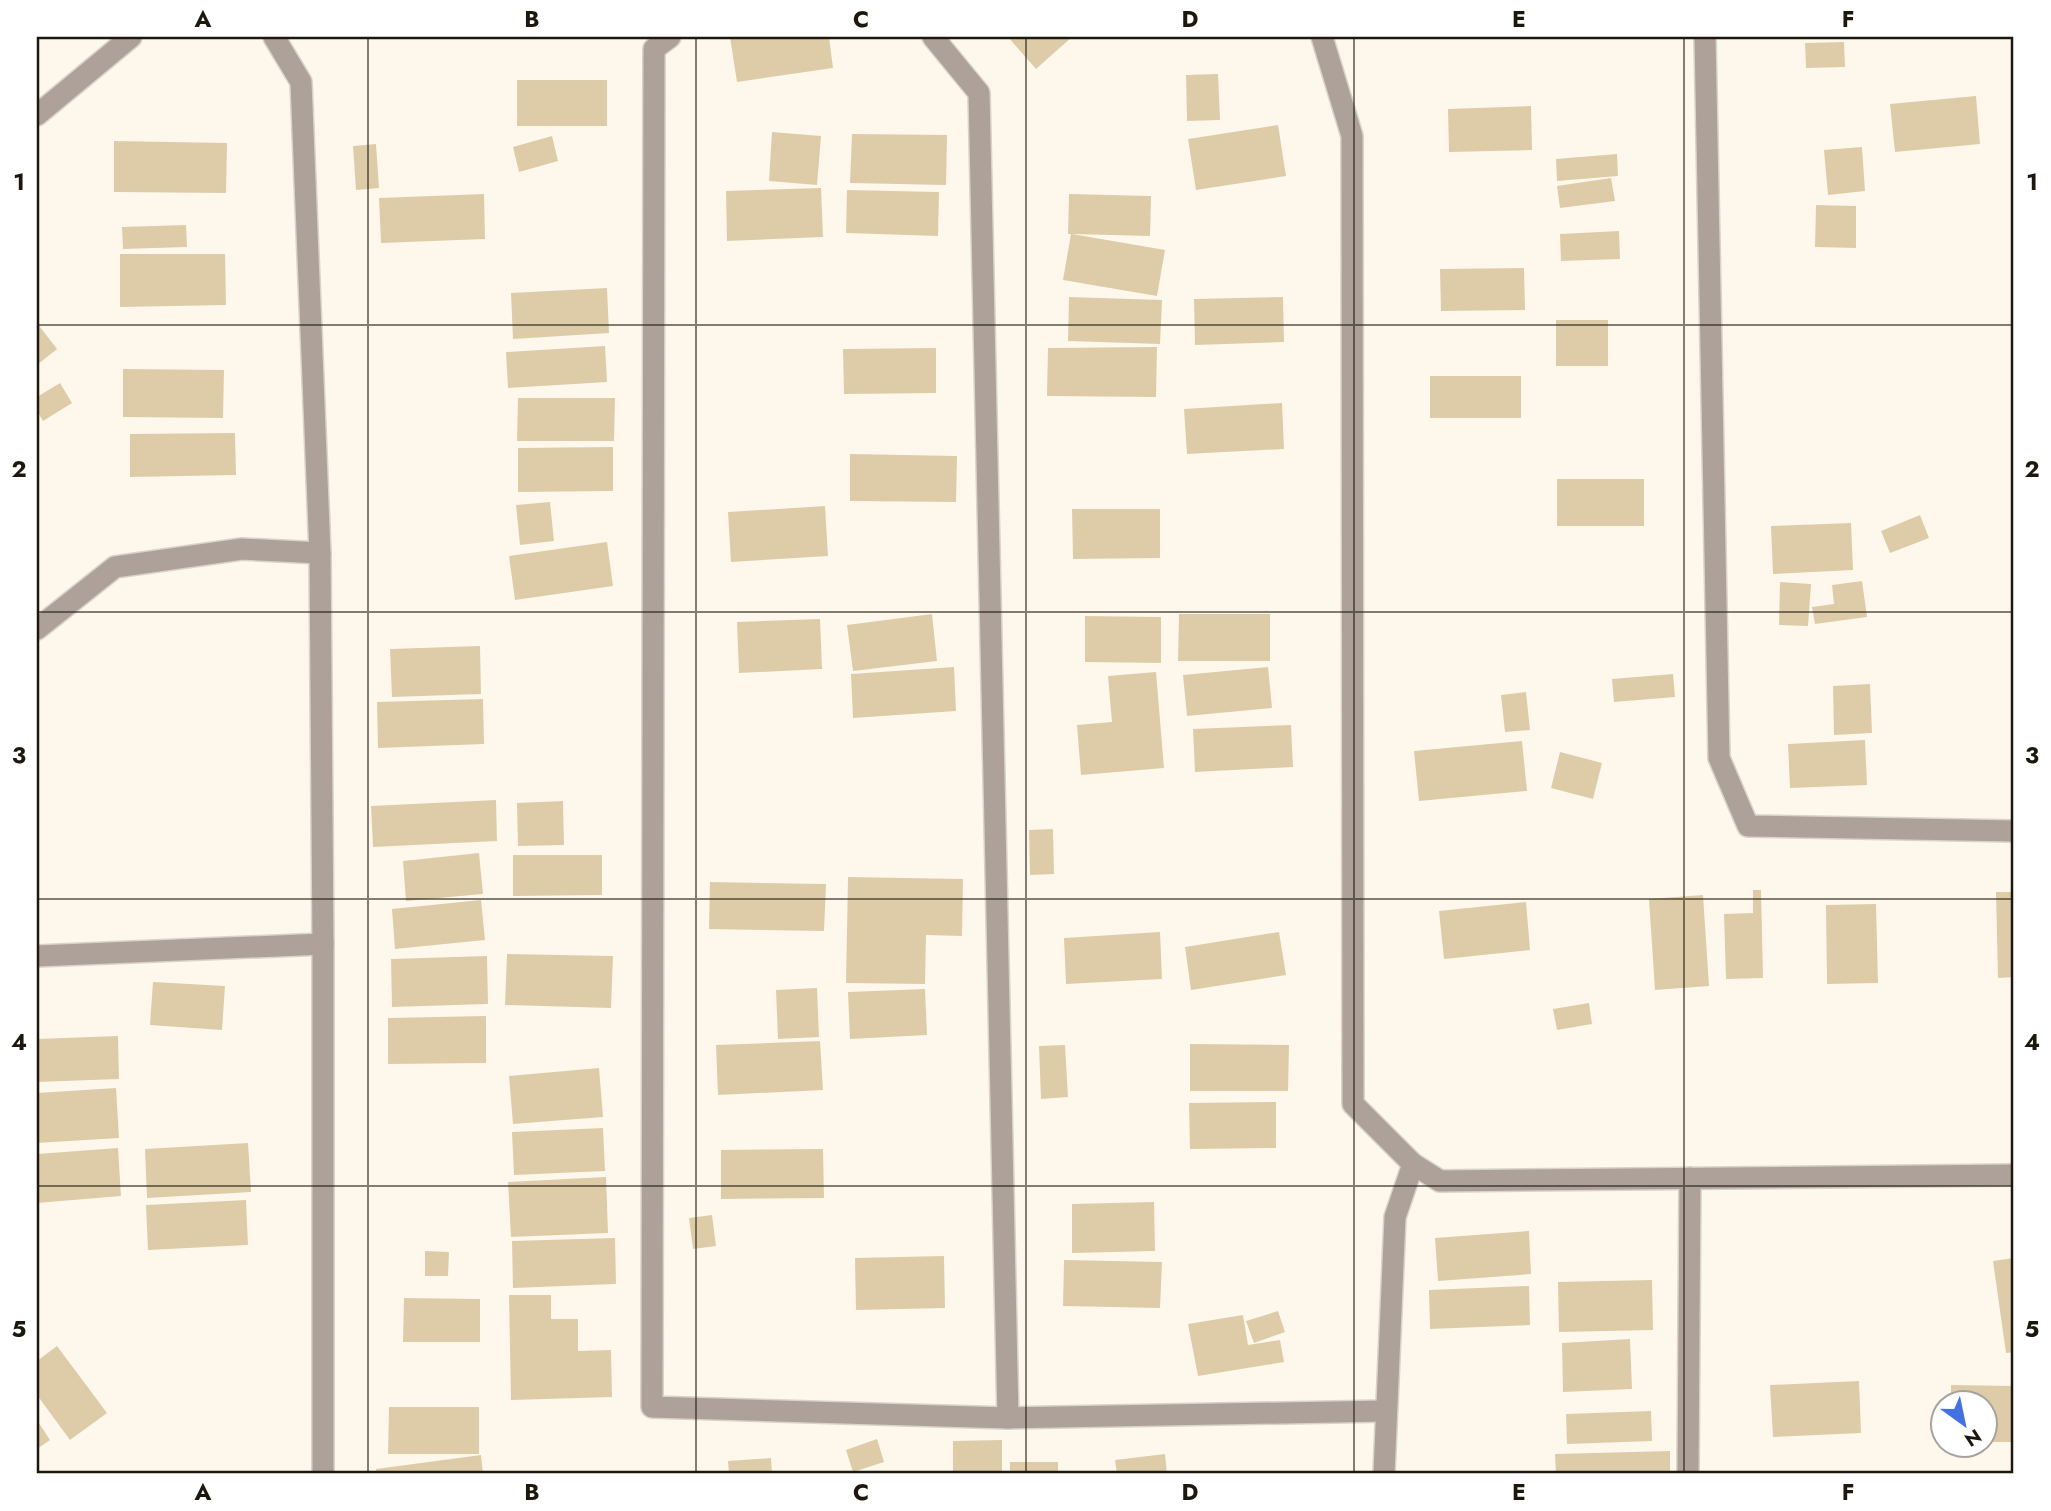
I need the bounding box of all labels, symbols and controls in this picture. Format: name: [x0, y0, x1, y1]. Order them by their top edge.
text: A: [194, 2, 212, 36]
text: B: [524, 2, 540, 36]
text: C: [853, 2, 869, 36]
text: D: [1182, 2, 1199, 36]
text: E: [1512, 2, 1526, 36]
text: F: [1842, 2, 1854, 36]
text: 1: [13, 165, 25, 199]
text: 1: [2026, 165, 2038, 199]
text: 2: [11, 452, 27, 486]
text: 2: [2024, 452, 2040, 486]
text: 3: [12, 738, 26, 772]
text: 3: [2025, 738, 2039, 772]
text: 4: [11, 1025, 27, 1059]
text: 4: [2024, 1025, 2040, 1059]
text: 5: [12, 1312, 26, 1346]
text: 5: [2025, 1312, 2039, 1346]
north arrow: [1928, 1388, 1998, 1458]
text: N: [1959, 1422, 1987, 1453]
text: A: [194, 1475, 212, 1509]
text: B: [524, 1475, 540, 1509]
text: C: [853, 1475, 869, 1509]
text: D: [1182, 1475, 1199, 1509]
text: E: [1512, 1475, 1526, 1509]
text: F: [1842, 1475, 1854, 1509]

